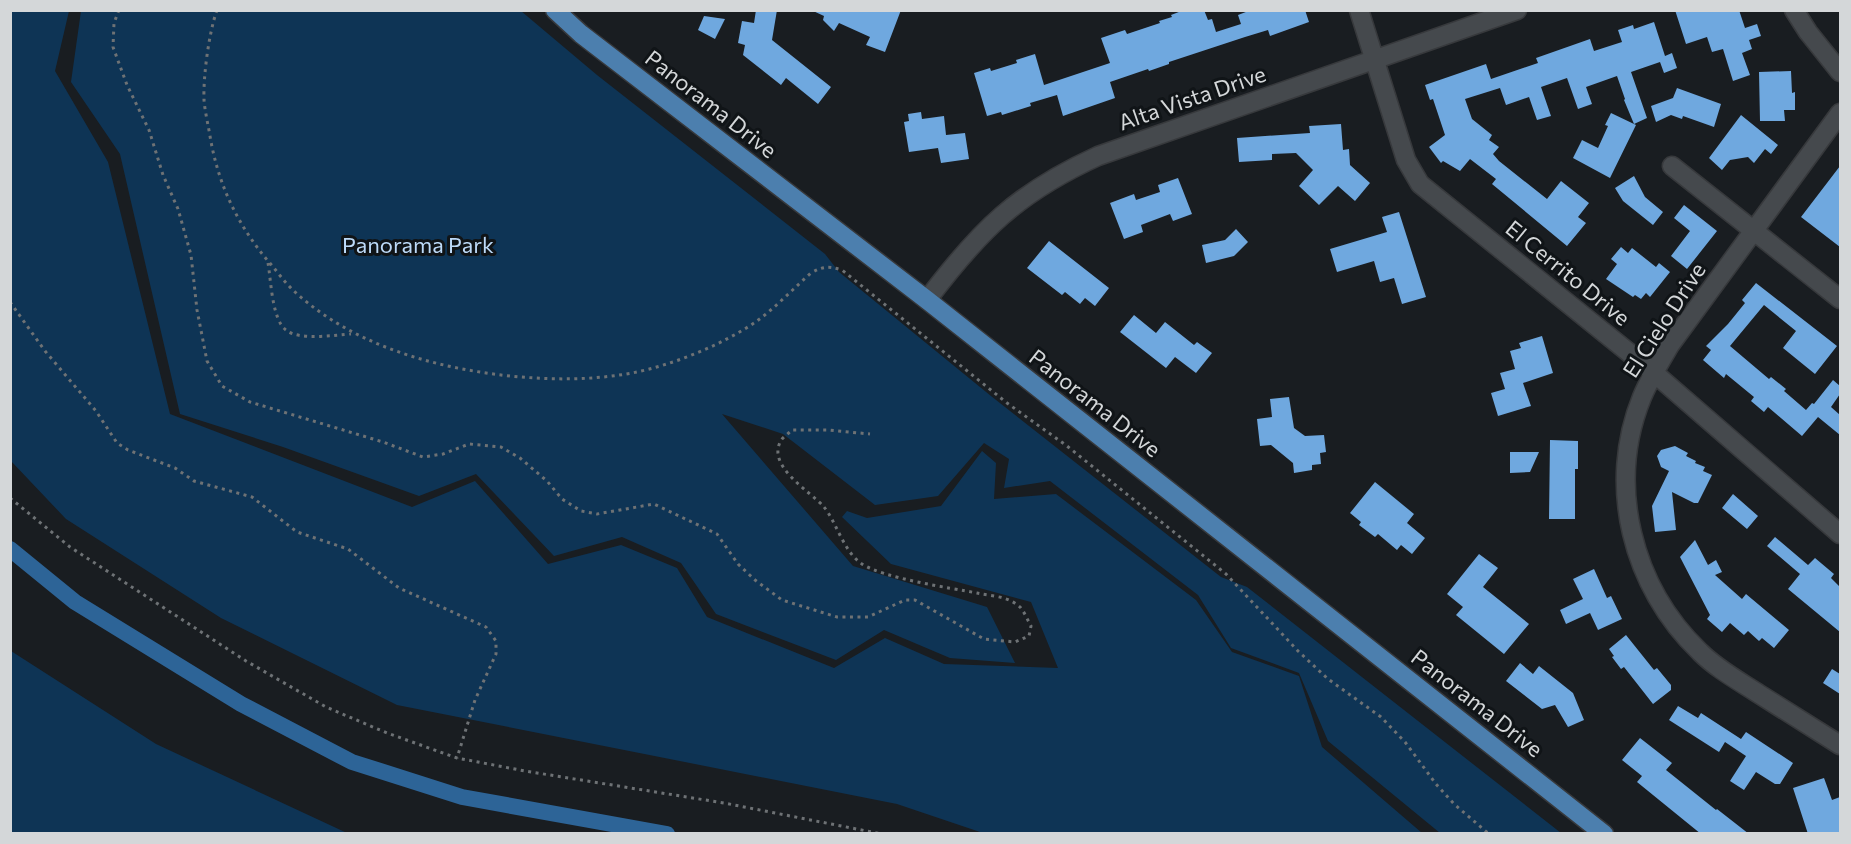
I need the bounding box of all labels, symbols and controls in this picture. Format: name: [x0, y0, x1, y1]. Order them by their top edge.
street label: Panorama Drive: [640, 44, 782, 163]
street label: Alta Vista Drive: [1115, 60, 1269, 135]
street label: El Cerrito Drive: [1501, 214, 1636, 331]
park label: Panorama Park: [342, 231, 494, 258]
street label: El Cielo Drive: [1617, 257, 1711, 382]
street label: Panorama Drive: [1024, 343, 1166, 462]
street label: Panorama Drive: [1406, 643, 1548, 762]

